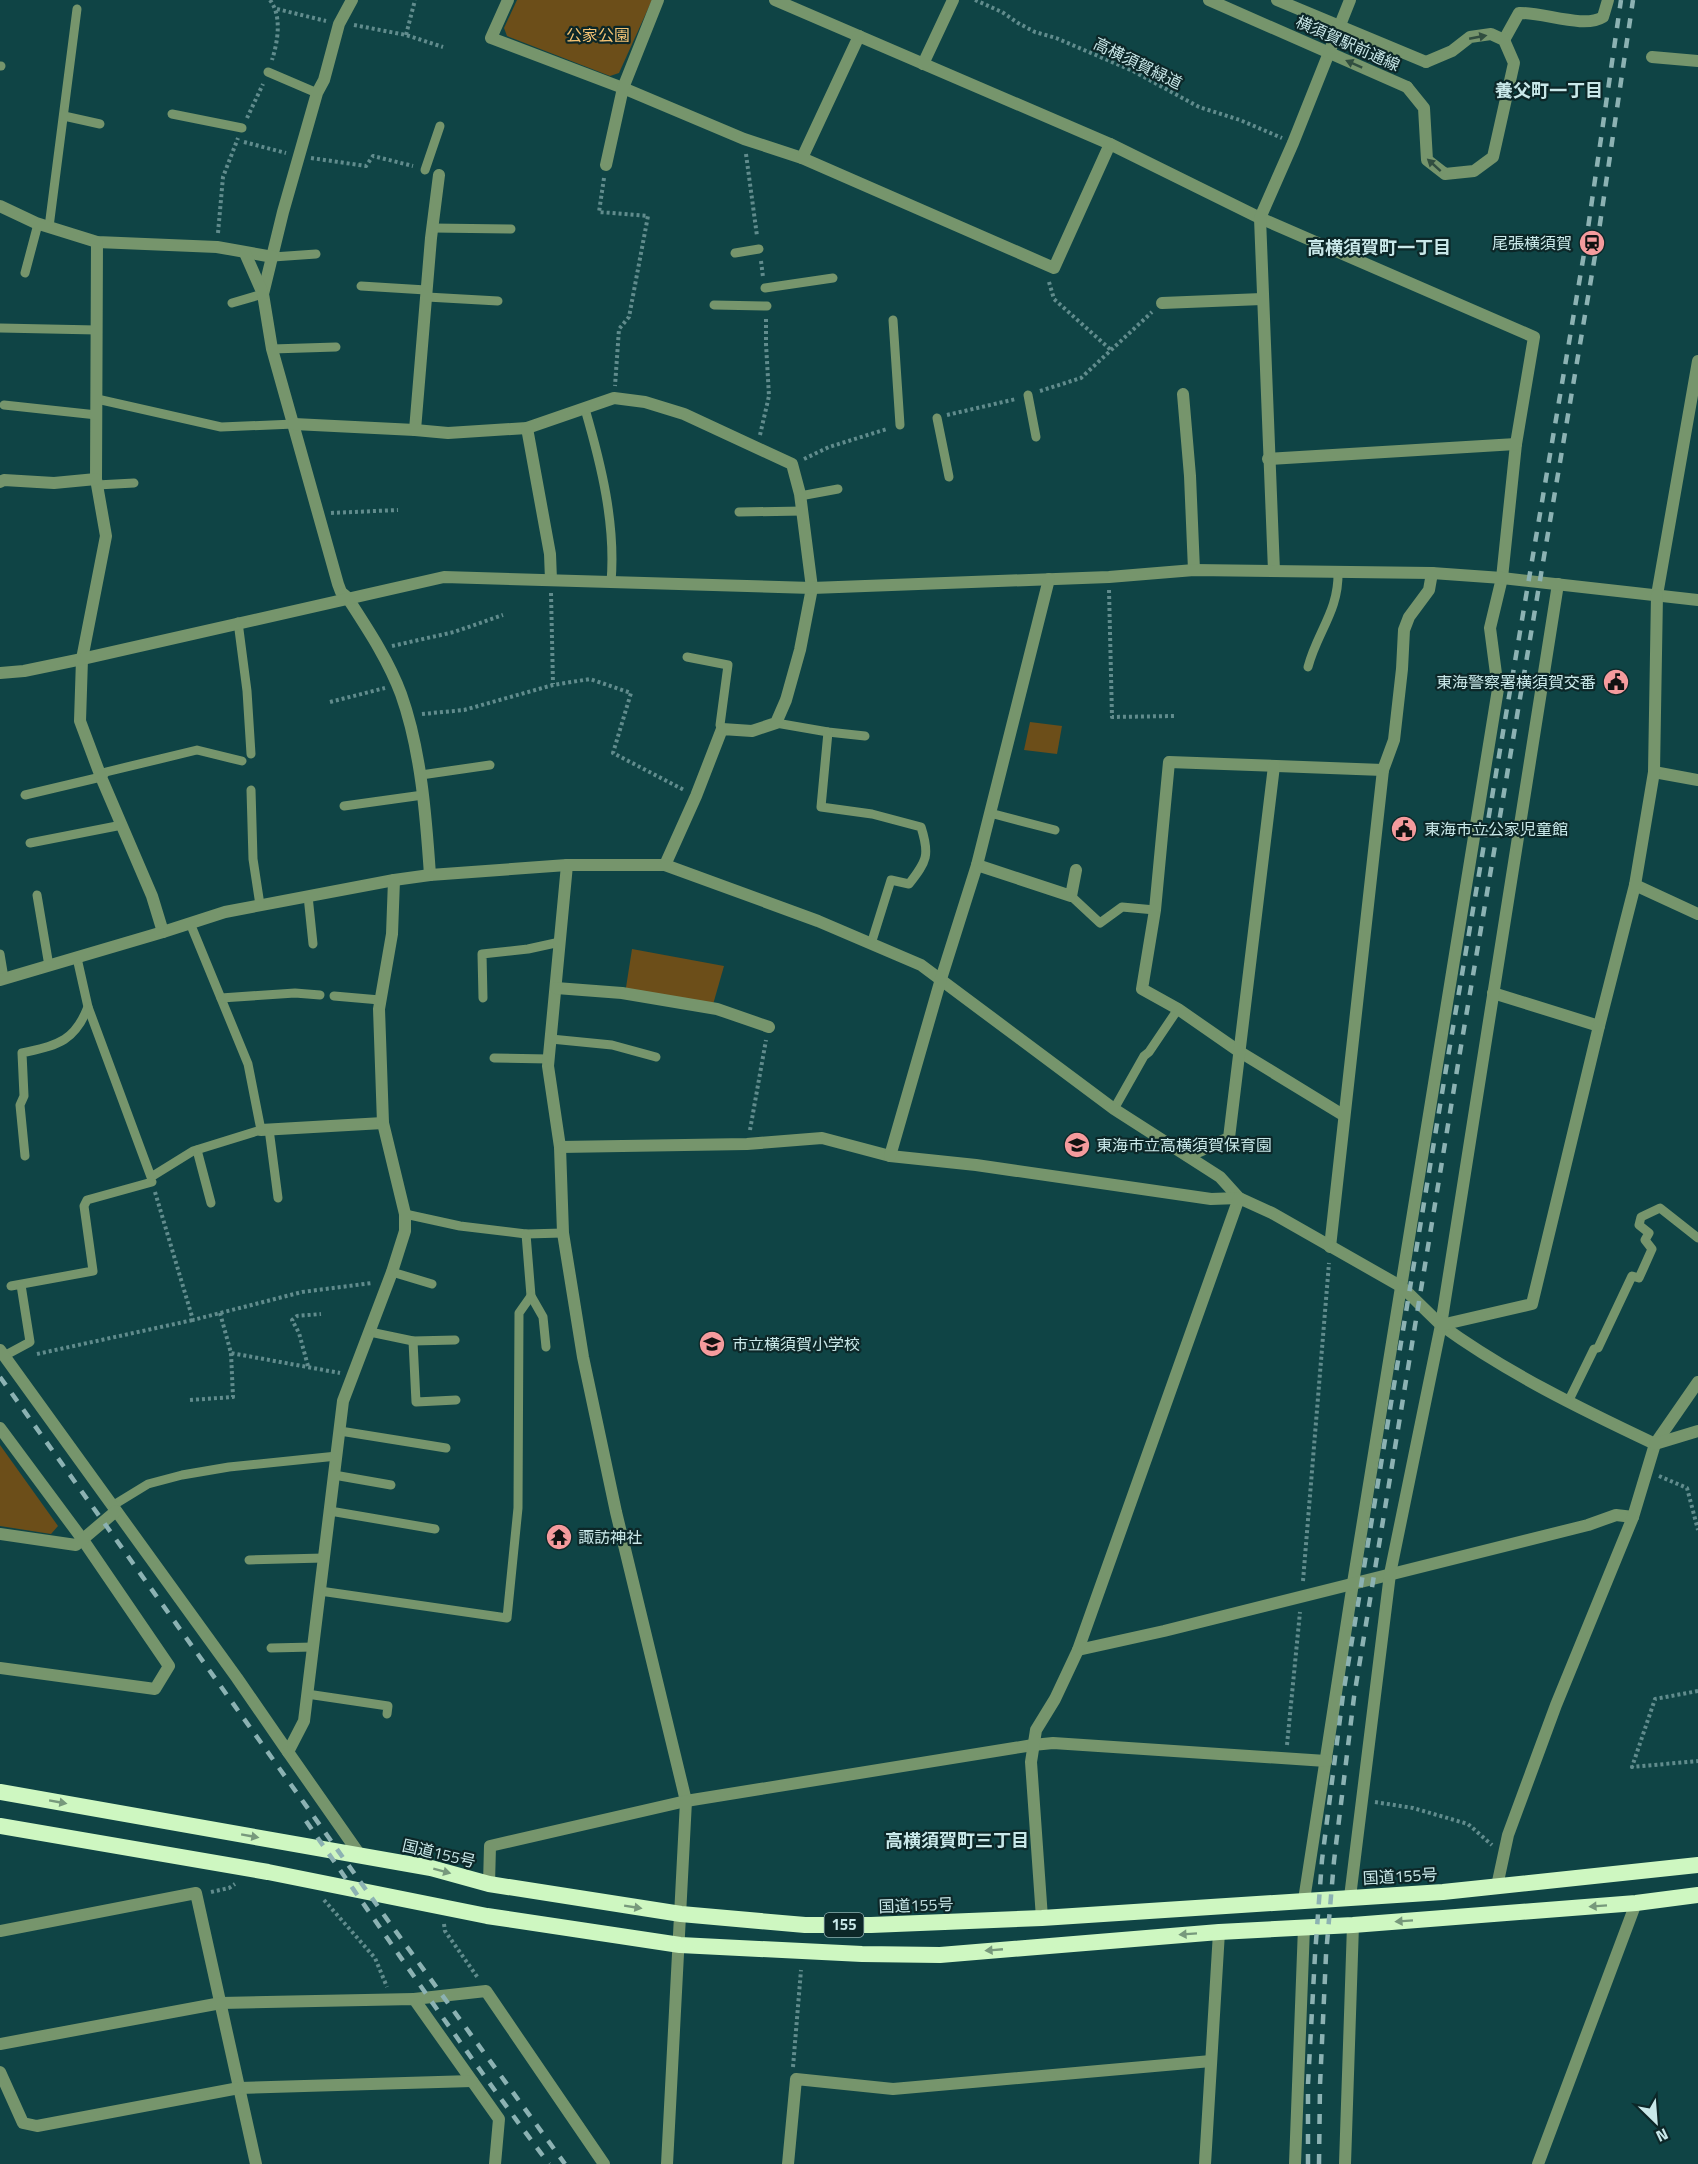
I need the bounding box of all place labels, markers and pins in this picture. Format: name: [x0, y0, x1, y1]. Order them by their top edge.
station icon: 尾張横須賀: [1577, 228, 1607, 258]
place label: 尾張横須賀: [1492, 231, 1572, 255]
public building icon: 東海警察署横須賀交番: [1601, 667, 1631, 697]
place label: 東海警察署横須賀交番: [1436, 670, 1596, 694]
public building icon: 東海市立公家児童館: [1389, 814, 1419, 844]
place label: 東海市立公家児童館: [1424, 817, 1568, 841]
school or university icon: 東海市立高横須賀保育園: [1062, 1130, 1092, 1160]
place label: 東海市立高横須賀保育園: [1096, 1133, 1272, 1157]
school or university icon: 市立横須賀小学校: [697, 1329, 727, 1359]
place label: 市立横須賀小学校: [732, 1332, 860, 1356]
temple icon: 諏訪神社: [544, 1522, 574, 1552]
place label: 諏訪神社: [578, 1525, 642, 1549]

